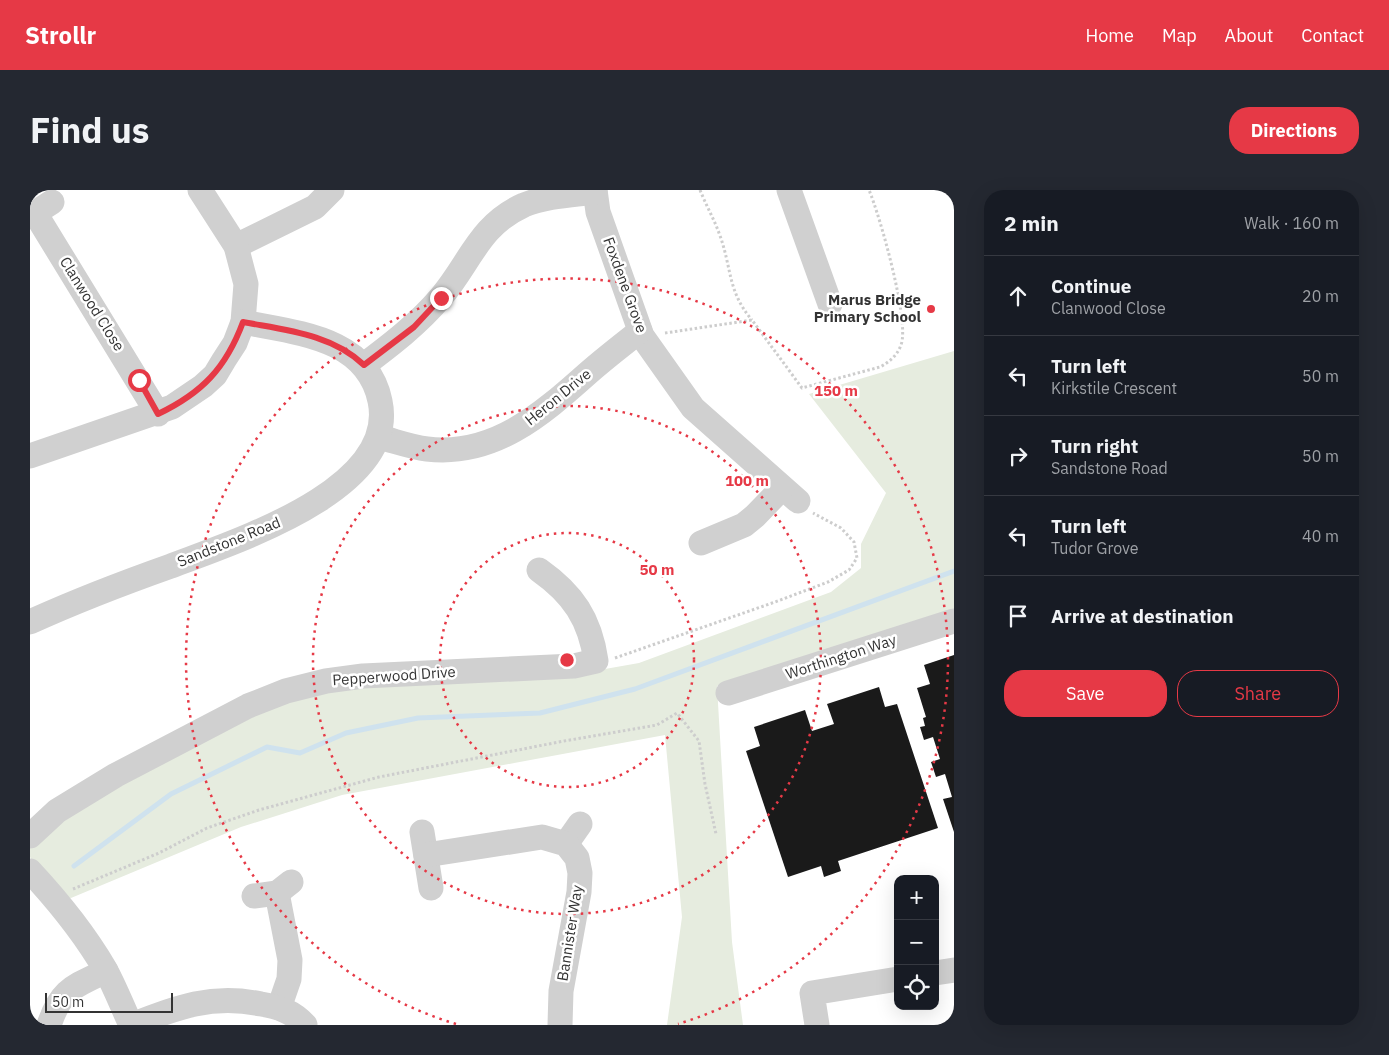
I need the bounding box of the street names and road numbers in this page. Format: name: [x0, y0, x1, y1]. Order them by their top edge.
street label: Foxdene Grove: [599, 234, 652, 335]
street label: Clanwood Close: [56, 253, 129, 354]
street label: Heron Drive: [521, 364, 595, 429]
street label: Sandstone Road: [174, 512, 283, 571]
street label: Worthington Way: [783, 630, 899, 683]
street label: Pepperwood Drive: [332, 662, 456, 689]
street label: Bannister Way: [553, 883, 587, 982]

